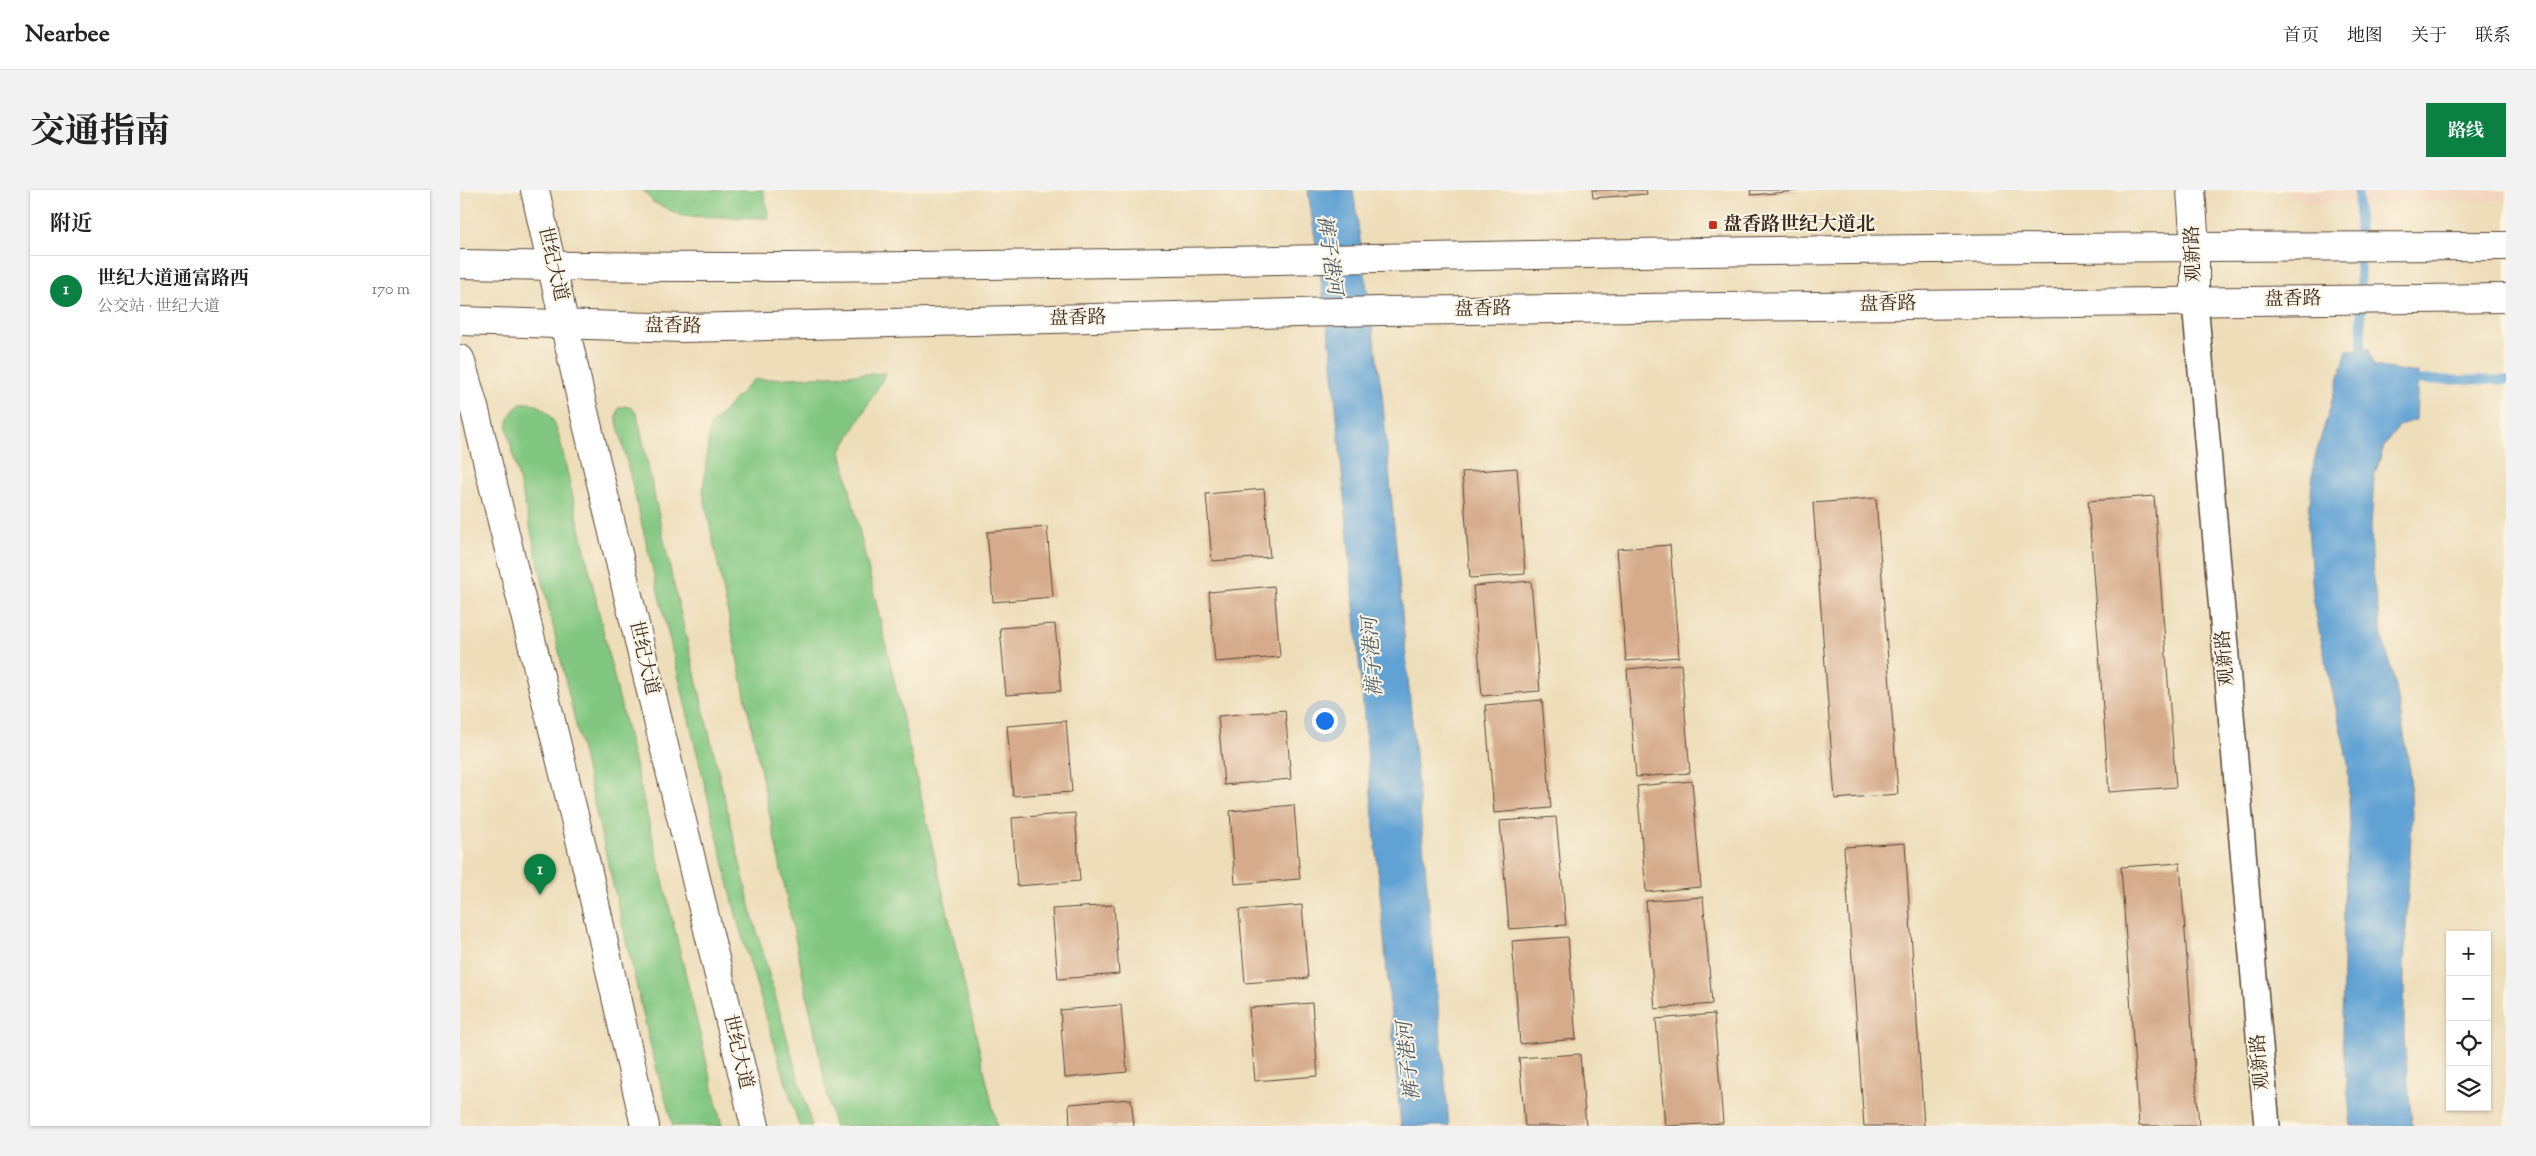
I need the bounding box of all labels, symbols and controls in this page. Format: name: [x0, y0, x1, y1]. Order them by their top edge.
text: Nearbee: [25, 18, 110, 52]
text: 首页: [2283, 24, 2319, 50]
text: 地图: [2347, 24, 2383, 50]
text: 关于: [2411, 24, 2447, 50]
text: 联系: [2475, 24, 2511, 50]
button: 路线: [2426, 103, 2506, 157]
text: 交通指南: [30, 108, 170, 159]
text: 附近: [50, 210, 92, 240]
place label: 盘香路世纪大道北: [1723, 212, 1875, 239]
water label: 裤子港河: [1308, 213, 1348, 300]
marker: 盘香路世纪大道北: [1707, 219, 1719, 231]
street label: 世纪大道: [530, 224, 574, 304]
street label: 观新路: [2180, 225, 2208, 283]
text: 世纪大道通富路西: [97, 266, 249, 293]
text: 1: [63, 279, 69, 302]
text: 170 m: [372, 279, 410, 302]
street label: 盘香路: [2264, 286, 2322, 314]
street label: 盘香路: [1859, 291, 1917, 319]
text: 公交站 · 世纪大道: [97, 296, 220, 319]
street label: 盘香路: [1454, 296, 1512, 324]
street label: 盘香路: [1049, 305, 1107, 333]
street label: 盘香路: [644, 313, 702, 341]
water label: 裤子港河: [1357, 613, 1391, 698]
street label: 世纪大道: [621, 618, 665, 698]
street label: 观新路: [2210, 628, 2242, 688]
your location: [1312, 708, 1338, 734]
pin: 1: [524, 854, 556, 895]
map controls: [2446, 931, 2491, 1111]
button: +: [2446, 931, 2491, 976]
button: −: [2446, 976, 2491, 1021]
street label: 世纪大道: [715, 1012, 759, 1092]
water label: 裤子港河: [1391, 1017, 1429, 1102]
button: locate: [2446, 1021, 2491, 1066]
street label: 观新路: [2245, 1032, 2277, 1092]
button: layers: [2446, 1066, 2491, 1111]

